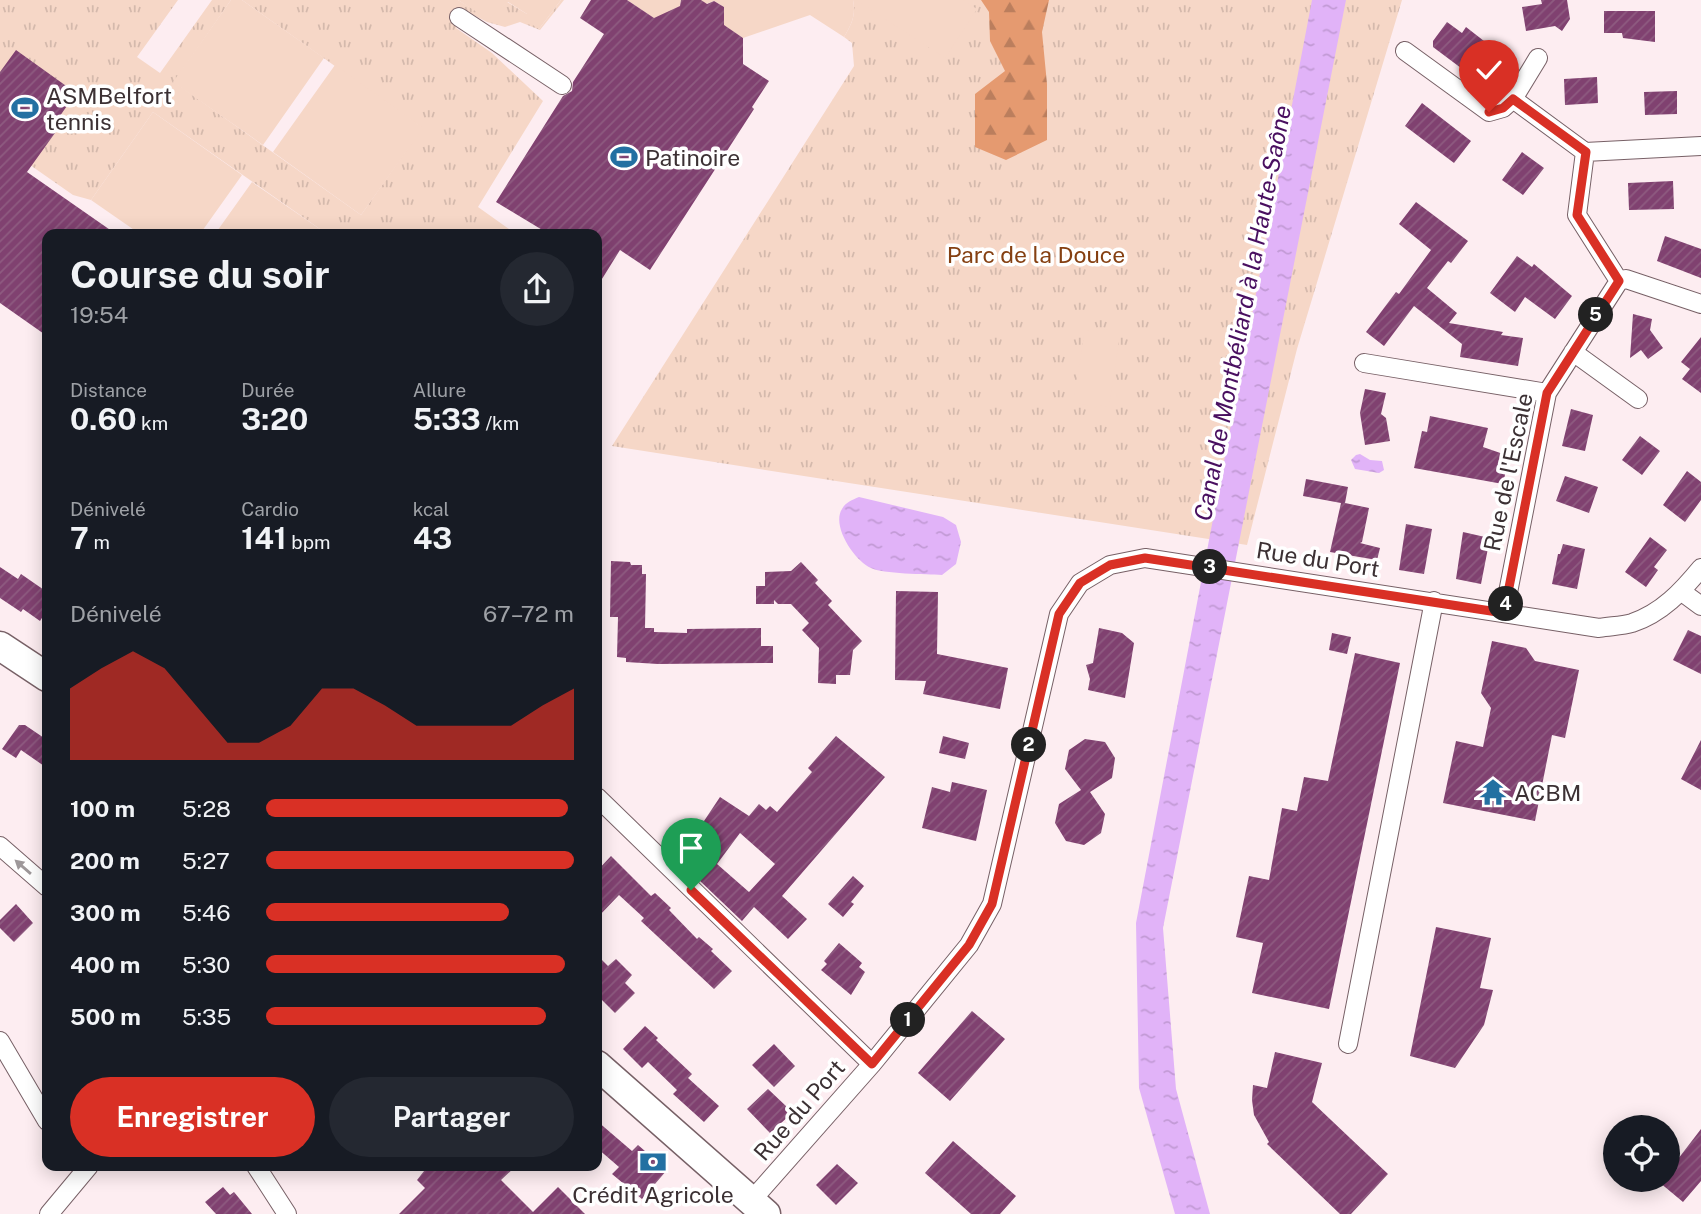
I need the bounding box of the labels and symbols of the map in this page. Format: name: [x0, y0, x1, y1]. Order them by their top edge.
pin: [1459, 40, 1519, 112]
place label: ASMBelfort tennis: [46, 82, 172, 135]
sports icon: ASMBelfort tennis: [10, 93, 40, 123]
water label: Canal de Montbéliard à la Haute-Saône: [1188, 103, 1296, 523]
sports icon: Patinoire: [609, 142, 639, 172]
place label: Patinoire: [645, 144, 740, 171]
park label: Parc de la Douce: [947, 241, 1125, 268]
pin: 5: [1578, 298, 1614, 332]
street label: Rue de l'Escale: [1478, 391, 1538, 553]
street label: Rue du Port: [1254, 536, 1382, 582]
pin: 3: [1192, 550, 1228, 584]
pin: 4: [1488, 586, 1524, 622]
pin: 2: [1012, 728, 1046, 762]
temple icon: ACBM: [1478, 777, 1508, 807]
place label: ACBM: [1514, 779, 1581, 806]
pin: [661, 818, 721, 890]
one-way arrow: [15, 860, 32, 875]
pin: 1: [890, 1002, 926, 1038]
street label: Rue du Port: [748, 1054, 850, 1166]
bank icon: Crédit Agricole: [638, 1147, 668, 1177]
place label: Crédit Agricole: [572, 1181, 734, 1208]

